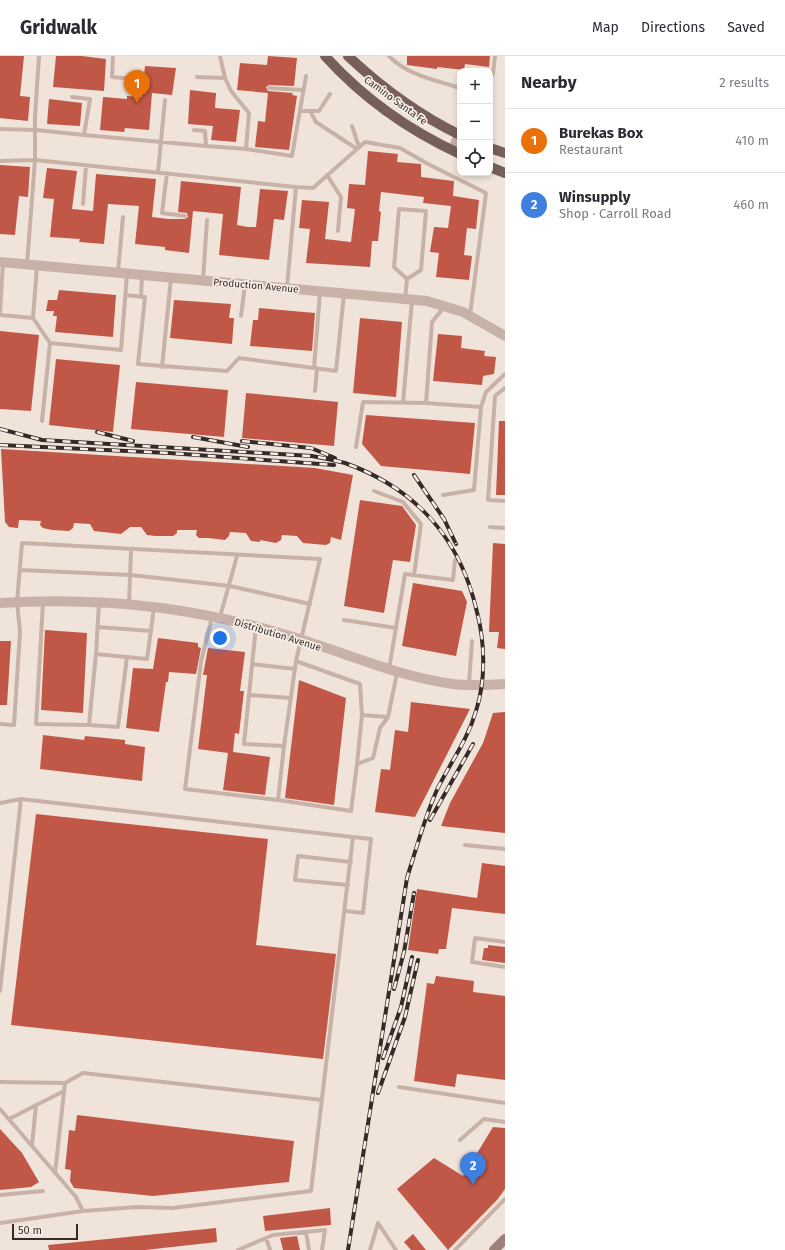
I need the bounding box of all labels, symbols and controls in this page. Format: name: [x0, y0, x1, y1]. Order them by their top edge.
text: Gridwalk: [20, 16, 97, 39]
text: Map: [592, 19, 619, 36]
text: Directions: [641, 19, 705, 36]
text: Saved: [727, 19, 765, 36]
map controls: [457, 68, 493, 176]
button: +: [457, 68, 493, 104]
pin: 1: [124, 70, 150, 103]
text: Nearby: [521, 72, 576, 93]
street label: Camino Santa Fe: [362, 74, 429, 128]
text: 2 results: [719, 75, 769, 90]
button: −: [457, 104, 493, 140]
text: Burekas Box: [559, 124, 643, 142]
text: 1: [531, 133, 537, 148]
text: 410 m: [735, 133, 769, 148]
button: locate: [457, 140, 493, 176]
text: Restaurant: [559, 142, 623, 157]
text: Winsupply: [559, 188, 630, 206]
text: 2: [531, 197, 537, 212]
text: 460 m: [733, 197, 769, 212]
text: Shop · Carroll Road: [559, 206, 672, 221]
street label: Production Avenue: [213, 276, 299, 296]
street label: Distribution Avenue: [233, 616, 322, 654]
your location: [210, 628, 230, 648]
pin: 2: [460, 1152, 486, 1185]
scale bar: [12, 1222, 78, 1241]
text: 50 m: [18, 1224, 42, 1237]

